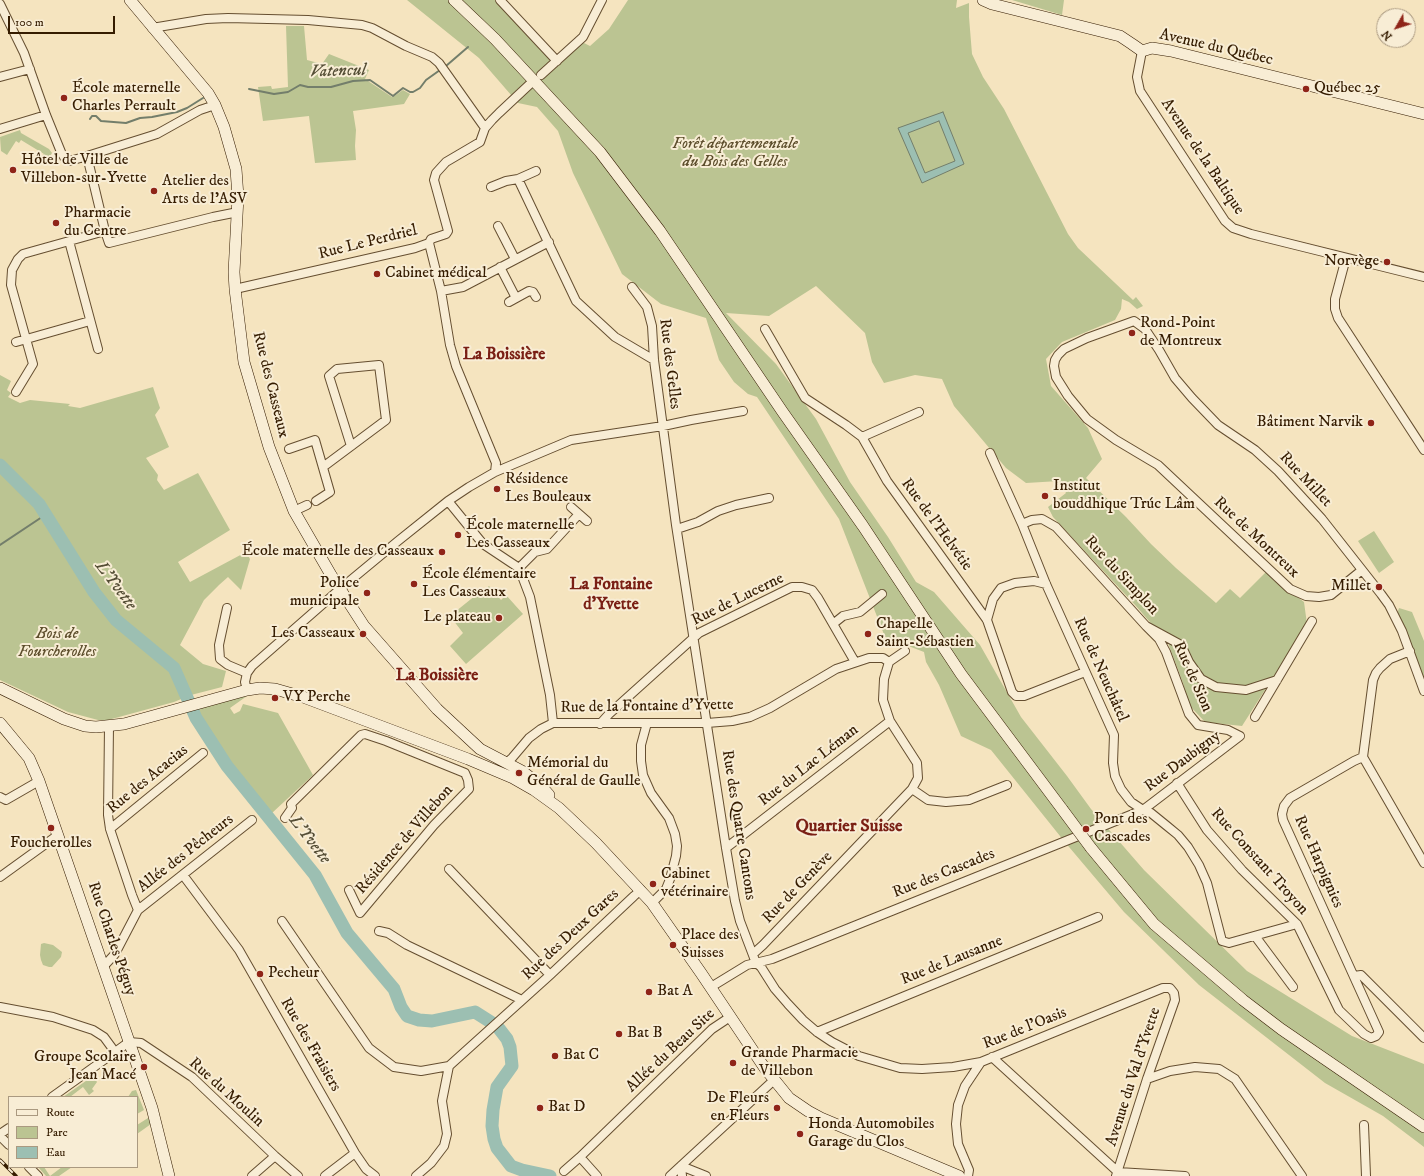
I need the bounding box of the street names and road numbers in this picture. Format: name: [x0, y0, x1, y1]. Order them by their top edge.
street label: Avenue du Québec: [1157, 26, 1275, 70]
street label: Avenue de la Baltique: [1156, 95, 1248, 219]
street label: Rue Le Perdriel: [317, 221, 419, 265]
street label: Rue des Gelles: [654, 318, 684, 410]
street label: Rue des Casseaux: [248, 330, 292, 440]
street label: Rue Millet: [1275, 448, 1335, 512]
street label: Rue de l'Helvétie: [896, 475, 976, 575]
street label: Rue de Montreux: [1209, 493, 1303, 583]
street label: Rue du Simplon: [1080, 533, 1162, 619]
street label: Rue de Lucerne: [689, 569, 787, 631]
street label: Rue de Neuchâtel: [1068, 615, 1132, 725]
street label: Rue de Sion: [1168, 639, 1216, 715]
street label: Rue de la Fontaine d’Yvette: [560, 696, 734, 718]
street label: Rue du Lac Léman: [755, 721, 863, 811]
street label: Rue Daubigny: [1141, 727, 1225, 797]
street label: Rue des Acacias: [104, 741, 192, 819]
street label: Rue des Quatre Cantons: [717, 749, 759, 901]
street label: Résidence de Villebon: [352, 781, 458, 899]
street label: Rue Constant Troyon: [1206, 805, 1312, 919]
street label: Allée des Pêcheurs: [134, 811, 238, 897]
street label: Rue Harpignies: [1289, 813, 1347, 911]
street label: Rue des Cascades: [890, 845, 998, 903]
street label: Rue de Genève: [759, 848, 837, 928]
street label: Rue Charles Péguy: [83, 880, 139, 998]
street label: Rue des Deux Gares: [519, 885, 623, 985]
street label: Rue de Lausanne: [898, 932, 1006, 990]
street label: Rue des Fraisiers: [275, 995, 345, 1095]
street label: Rue de l’Oasis: [980, 1004, 1070, 1054]
street label: Allée du Beau Site: [623, 1005, 719, 1097]
street label: Avenue du Val d'Yvette: [1102, 1005, 1166, 1149]
street label: Rue du Moulin: [184, 1054, 268, 1132]

